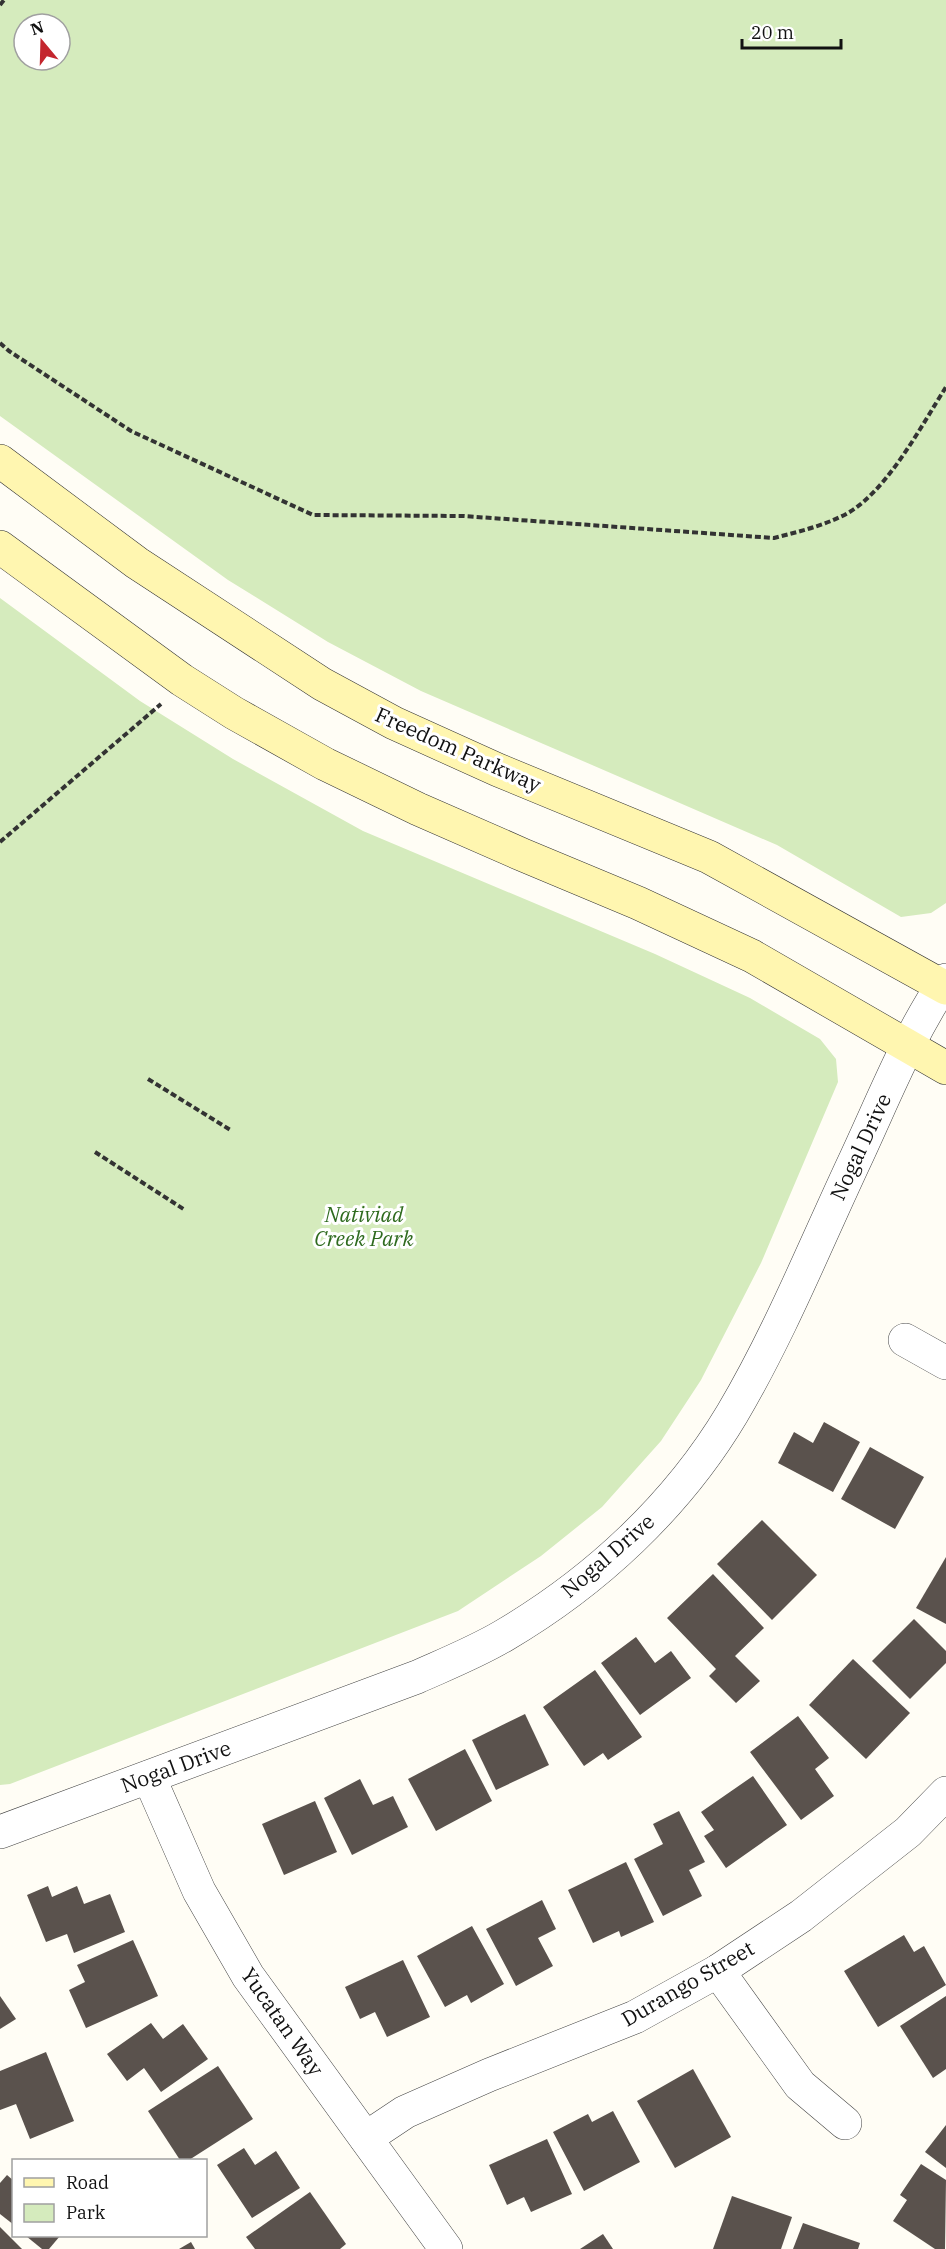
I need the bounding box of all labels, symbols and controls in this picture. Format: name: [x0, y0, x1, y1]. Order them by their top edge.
north arrow: [12, 12, 72, 72]
scale bar: [742, 12, 841, 50]
text: N: [28, 16, 46, 39]
text: 20 m: [751, 21, 794, 44]
street label: Freedom Parkway: [371, 700, 546, 799]
street label: Nogal Drive: [823, 1089, 897, 1205]
park label: Nativiad Creek Park: [314, 1200, 415, 1252]
street label: Nogal Drive: [555, 1507, 660, 1604]
street label: Nogal Drive: [117, 1733, 235, 1799]
street label: Durango Street: [616, 1934, 759, 2033]
street label: Yucatan Way: [235, 1962, 331, 2082]
legend: [12, 2159, 207, 2237]
text: Road: [66, 2171, 109, 2194]
text: Park: [66, 2201, 106, 2224]

